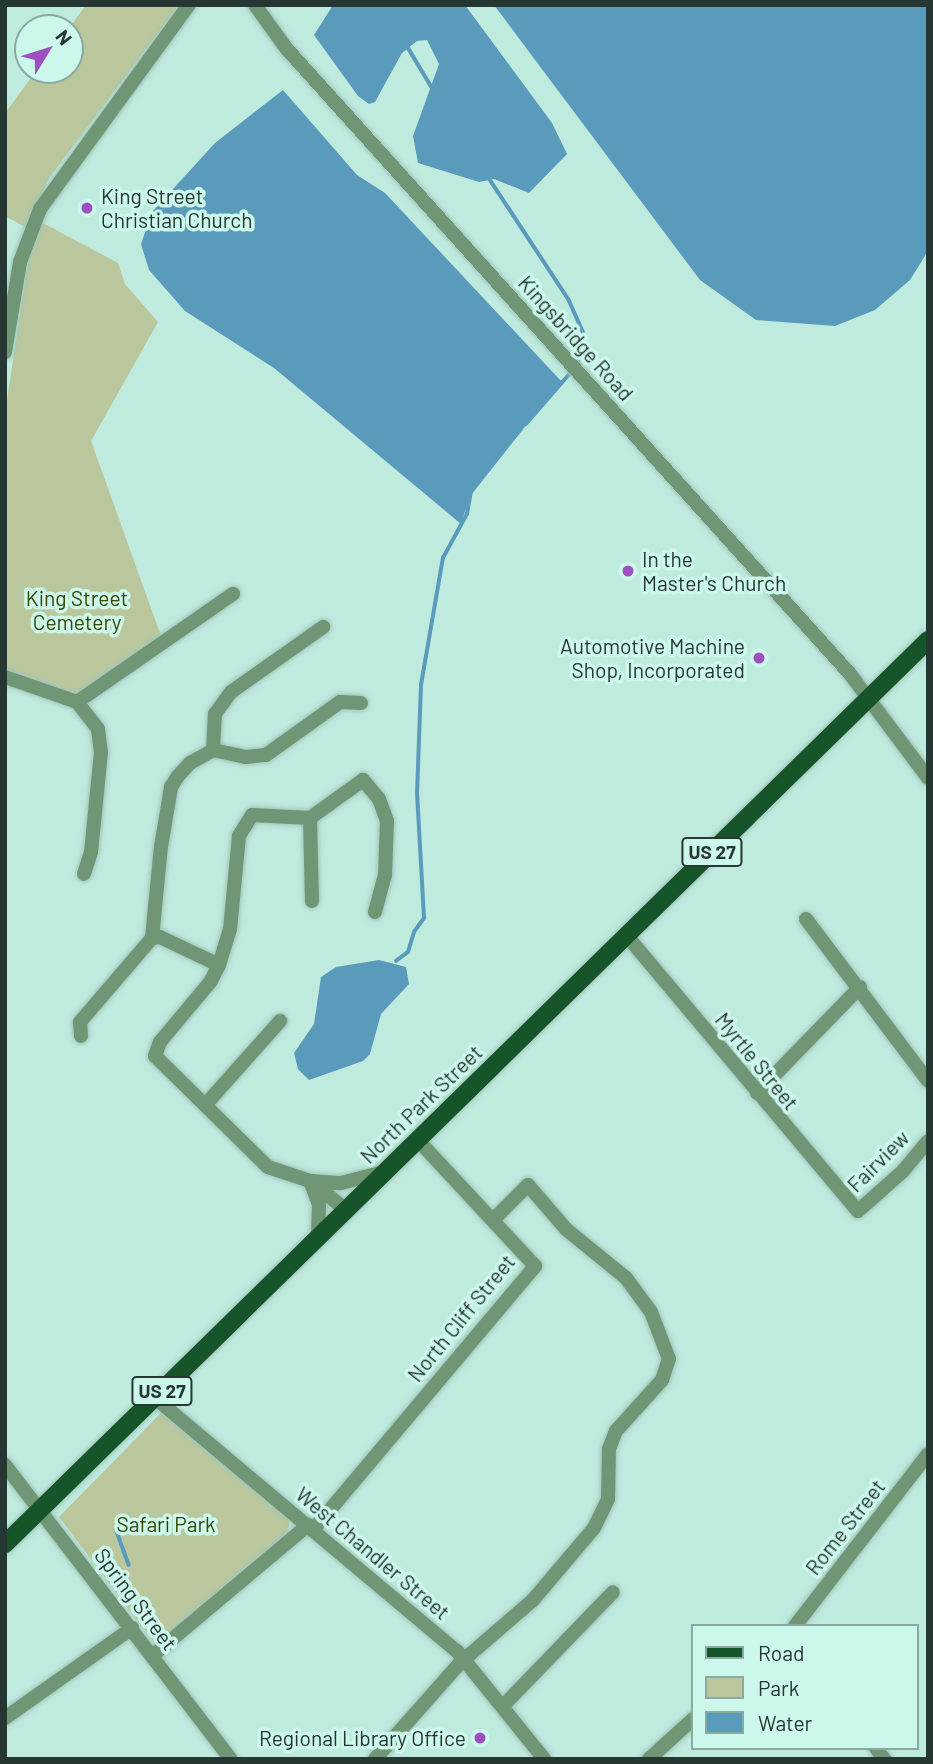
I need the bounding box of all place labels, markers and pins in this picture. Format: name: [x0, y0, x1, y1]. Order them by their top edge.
place label: King Street Christian Church: [101, 183, 252, 233]
marker: King Street Christian Church: [79, 200, 95, 216]
place label: In the Master's Church: [642, 546, 786, 596]
marker: In the Master's Church: [620, 563, 636, 579]
place label: Automotive Machine Shop, Incorporated: [560, 633, 745, 683]
marker: Automotive Machine Shop, Incorporated: [751, 650, 767, 666]
place label: Regional Library Office: [259, 1725, 466, 1751]
marker: Regional Library Office: [472, 1730, 488, 1746]

